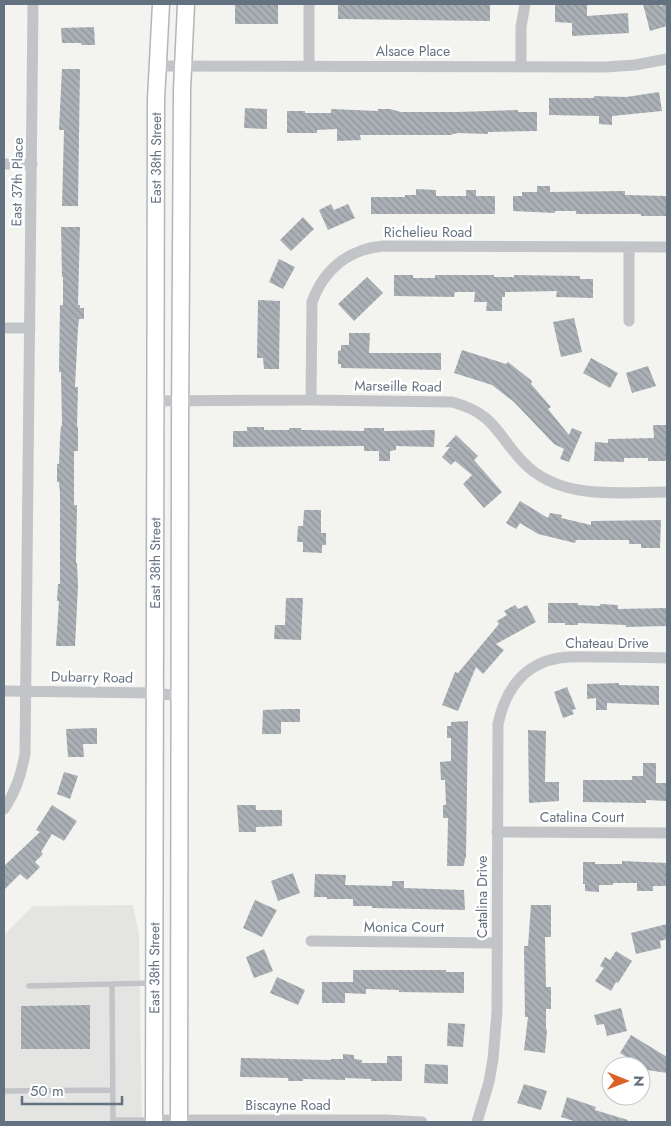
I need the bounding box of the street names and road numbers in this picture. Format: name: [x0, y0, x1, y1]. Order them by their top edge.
street label: Alsace Place: [376, 41, 450, 61]
street label: East 38th Street: [146, 112, 166, 204]
street label: East 37th Place: [6, 137, 28, 227]
street label: Richelieu Road: [384, 222, 472, 242]
street label: Marseille Road: [354, 375, 442, 397]
street label: East 38th Street: [145, 517, 165, 609]
street label: Chateau Drive: [565, 633, 649, 653]
street label: Dubarry Road: [51, 666, 133, 688]
street label: Catalina Court: [540, 807, 625, 827]
street label: Catalina Drive: [472, 856, 492, 938]
street label: Monica Court: [364, 917, 445, 937]
street label: East 38th Street: [144, 922, 164, 1014]
street label: Biscayne Road: [245, 1095, 331, 1115]

